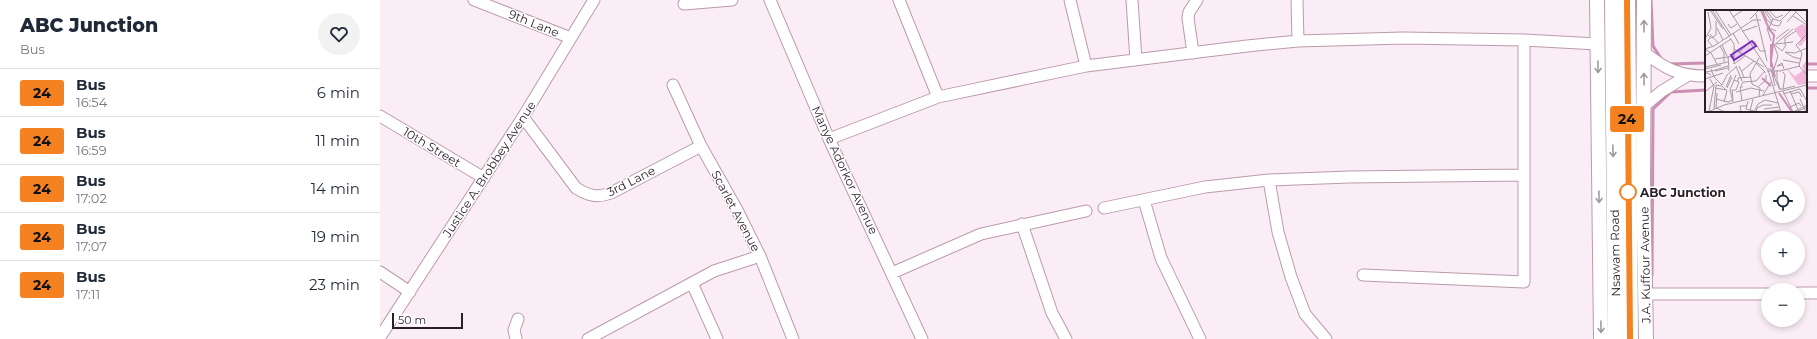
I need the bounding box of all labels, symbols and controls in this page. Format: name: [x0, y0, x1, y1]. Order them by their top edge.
street label: 9th Lane: [507, 6, 561, 40]
inset map: [1705, 10, 1807, 112]
button: heart: [318, 13, 360, 55]
text: ABC Junction: [20, 14, 158, 37]
one-way arrow: [1640, 20, 1648, 33]
text: Bus: [20, 41, 45, 57]
one-way arrow: [1594, 60, 1602, 73]
one-way arrow: [1640, 73, 1648, 86]
text: Bus: [76, 75, 106, 94]
text: 6 min: [317, 83, 360, 102]
text: 24: [33, 84, 51, 102]
text: 16:54: [76, 94, 107, 110]
street label: Justice A. Brobbey Avenue: [439, 98, 539, 241]
street label: Manye Adorkor Avenue: [809, 104, 881, 236]
line badge: 24: [1609, 106, 1645, 132]
text: 24: [1618, 110, 1636, 128]
text: Bus: [76, 123, 106, 142]
street label: 10th Street: [400, 124, 464, 170]
text: 11 min: [315, 131, 360, 150]
text: 24: [33, 132, 51, 150]
text: 16:59: [76, 142, 107, 158]
one-way arrow: [1610, 144, 1617, 157]
street label: 3rd Lane: [604, 162, 658, 200]
street label: Scarlet Avenue: [708, 168, 764, 254]
text: Bus: [76, 171, 106, 190]
text: 14 min: [311, 179, 360, 198]
map controls: [1761, 179, 1805, 327]
button: locate: [1761, 179, 1805, 223]
text: 24: [33, 180, 51, 198]
marker: ABC Junction: [1619, 183, 1637, 201]
place label: ABC Junction: [1639, 185, 1726, 200]
text: 17:02: [76, 190, 107, 206]
one-way arrow: [1595, 190, 1603, 203]
street label: J.A. Kuffour Avenue: [1636, 206, 1654, 325]
street label: Nsawam Road: [1607, 209, 1623, 297]
text: Bus: [76, 219, 106, 238]
text: 19 min: [311, 227, 360, 246]
text: 24: [33, 228, 51, 246]
button: +: [1761, 231, 1805, 275]
text: 17:07: [76, 238, 107, 254]
text: Bus: [76, 267, 106, 286]
text: 23 min: [309, 275, 360, 294]
text: 24: [33, 276, 51, 294]
button: −: [1761, 283, 1805, 327]
text: 17:11: [76, 286, 100, 302]
scale bar: [392, 311, 463, 330]
text: 50 m: [398, 313, 426, 327]
one-way arrow: [1597, 320, 1605, 333]

